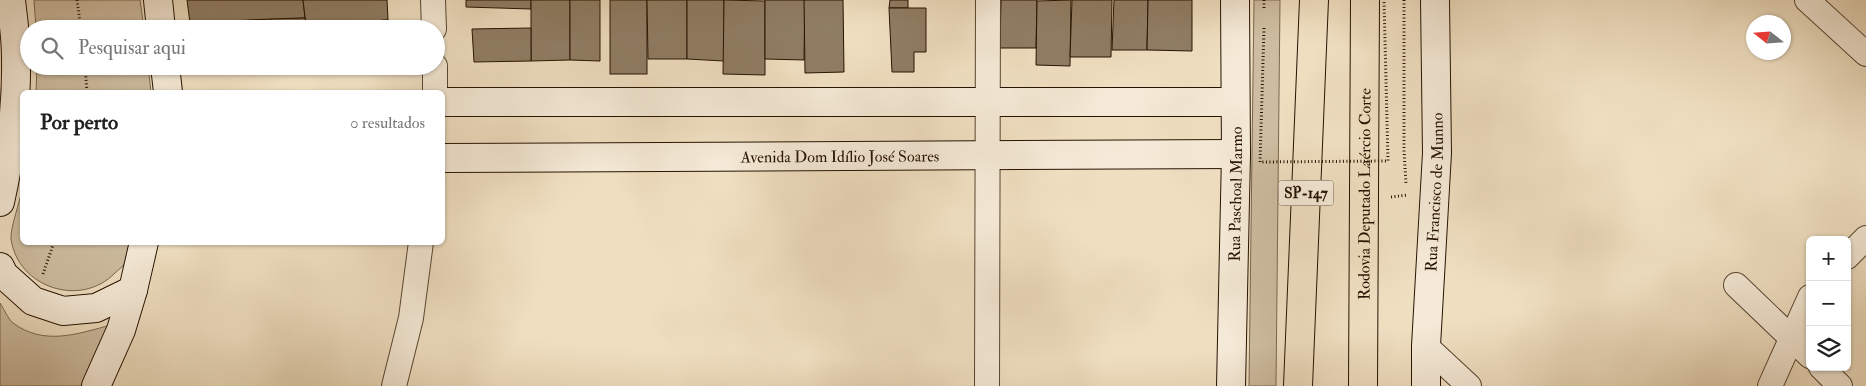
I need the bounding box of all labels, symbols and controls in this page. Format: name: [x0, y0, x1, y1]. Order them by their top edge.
north arrow: [1746, 15, 1791, 60]
search box: [20, 20, 445, 75]
icon: search: [38, 34, 66, 62]
text: Pesquisar aqui: [78, 36, 186, 60]
street label: Rodovia Deputado Laércio Corte: [1354, 88, 1376, 300]
text: Por perto: [40, 109, 118, 136]
street label: Rua Francisco de Munno: [1421, 112, 1448, 272]
text: 0 resultados: [350, 113, 425, 133]
street label: Rua Paschoal Marmo: [1225, 126, 1247, 262]
street label: Avenida Dom Idílio José Soares: [740, 146, 939, 168]
road number: SP-147: [1278, 180, 1334, 206]
map controls: [1806, 236, 1851, 371]
button: +: [1806, 236, 1851, 281]
button: −: [1806, 281, 1851, 326]
button: layers: [1806, 326, 1851, 371]

